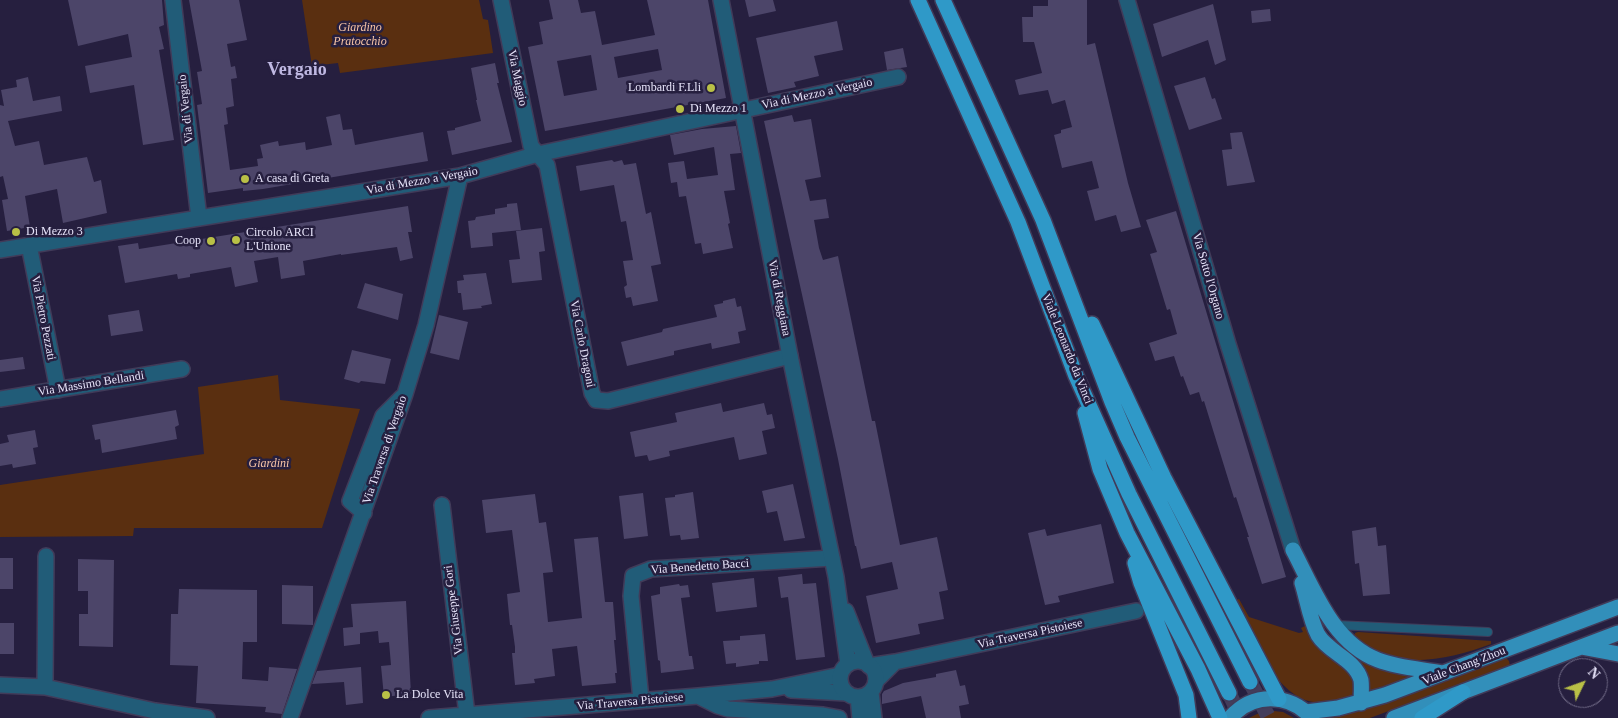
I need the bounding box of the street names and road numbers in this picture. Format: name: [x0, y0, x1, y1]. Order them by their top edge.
street label: Via Maggio: [504, 49, 530, 107]
street label: Via di Vergaio: [175, 74, 197, 144]
street label: Via di Mezzo a Vergaio: [760, 75, 874, 113]
street label: Via di Mezzo a Vergaio: [365, 164, 479, 198]
street label: Via Sotto l'Organo: [1189, 231, 1227, 321]
street label: Via di Reggiana: [765, 259, 793, 337]
street label: Via Pietro Pezzati: [28, 274, 58, 362]
street label: Viale Leonardo da Vinci: [1038, 292, 1096, 406]
street label: Via Carlo Dragoni: [566, 299, 598, 389]
street label: Via Massimo Bellandi: [37, 368, 145, 400]
street label: Via Traversa di Vergaio: [360, 394, 410, 506]
street label: Via Benedetto Bacci: [650, 556, 750, 578]
street label: Via Giuseppe Gori: [441, 564, 467, 656]
street label: Via Traversa Pistoiese: [976, 616, 1084, 652]
street label: Viale Chang Zhou: [1420, 644, 1508, 688]
street label: Via Traversa Pistoiese: [576, 690, 684, 714]

